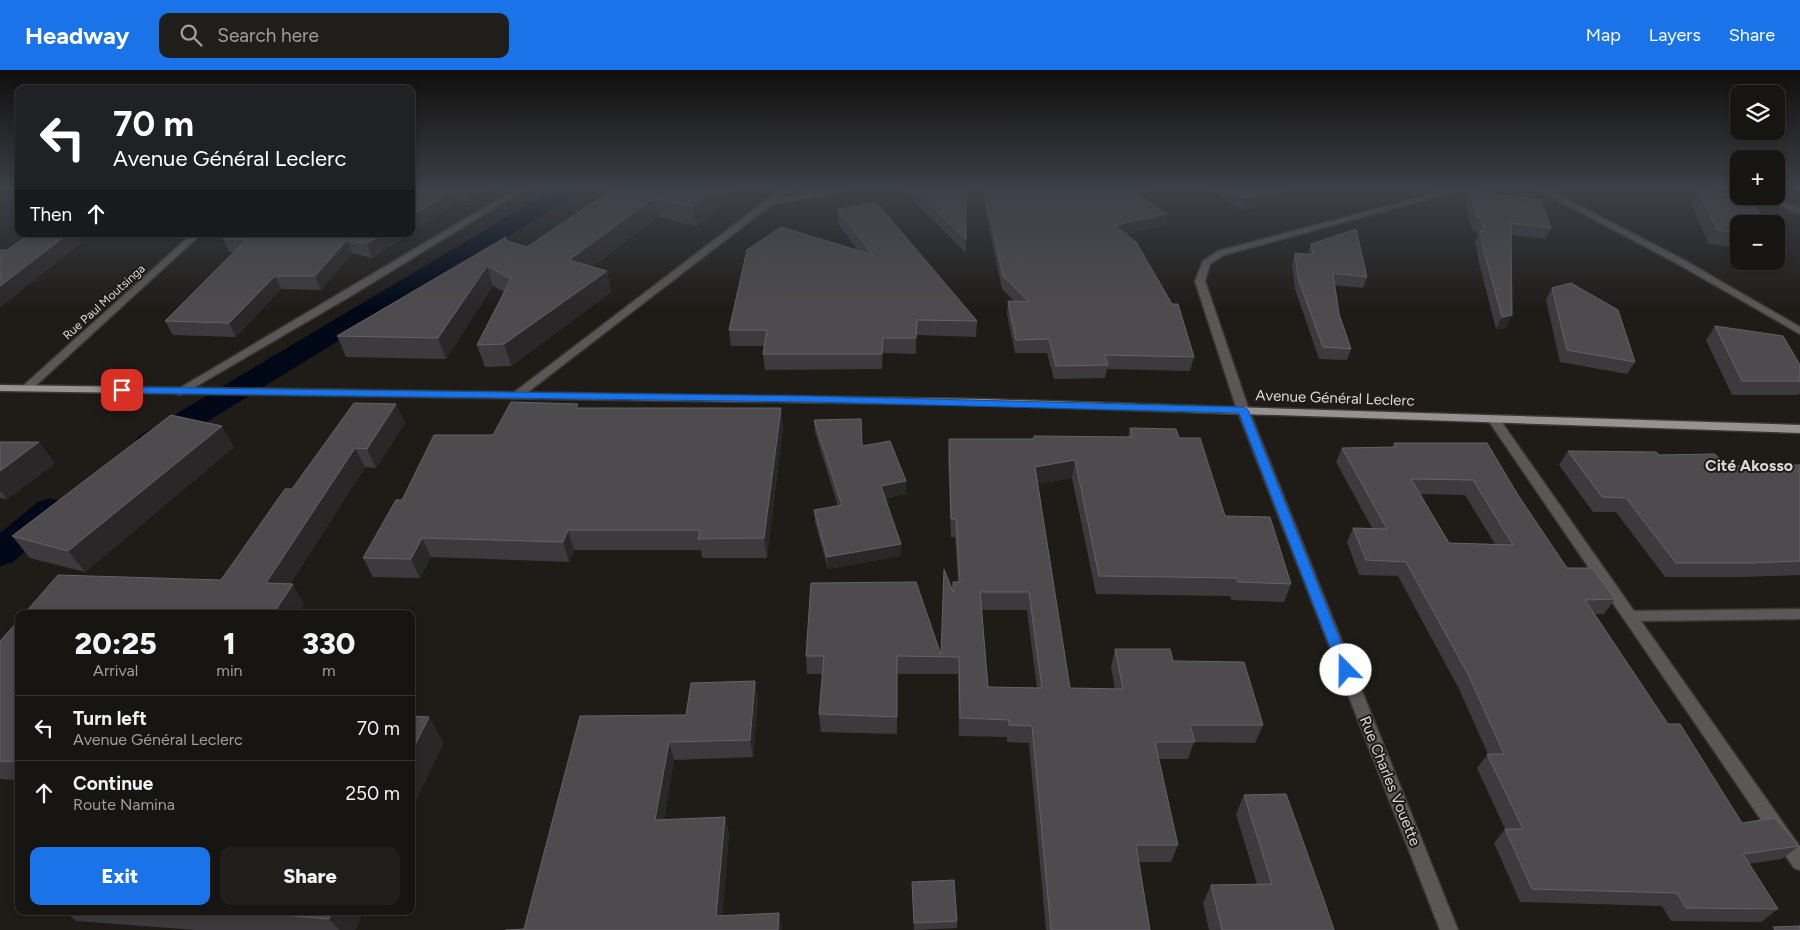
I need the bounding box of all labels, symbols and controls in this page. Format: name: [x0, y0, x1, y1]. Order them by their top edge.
search box: [159, 13, 509, 58]
text: Headway: [25, 21, 129, 50]
icon: search: [177, 21, 205, 49]
text: Search here: [217, 24, 319, 47]
text: Map: [1586, 24, 1621, 46]
text: Layers: [1649, 24, 1701, 46]
text: Share: [1729, 24, 1775, 46]
map controls: [1730, 85, 1785, 270]
button: layers: [1730, 85, 1785, 140]
text: 70 m: [113, 103, 194, 145]
icon: left: [30, 105, 95, 170]
text: Avenue Général Leclerc: [113, 145, 346, 172]
button: +: [1730, 150, 1785, 205]
icon: ahead: [82, 200, 110, 228]
text: Then: [30, 203, 72, 226]
button: −: [1730, 215, 1785, 270]
street label: Rue Paul Moutsinga: [60, 261, 148, 343]
pin: [101, 369, 143, 411]
icon: arrive: [108, 376, 136, 404]
street label: Avenue Général Leclerc: [1255, 386, 1415, 410]
district label: Cité Akosso: [1705, 456, 1793, 475]
text: 20:25: [75, 625, 157, 662]
text: 1: [223, 625, 236, 662]
text: 330: [302, 625, 355, 662]
position arrow: [1319, 643, 1371, 695]
text: Arrival: [93, 661, 138, 680]
text: min: [216, 661, 243, 680]
text: m: [322, 661, 336, 680]
text: Turn left: [73, 707, 147, 730]
icon: left: [30, 714, 58, 742]
street label: Rue Charles Vouette: [1356, 714, 1424, 848]
text: 70 m: [357, 717, 400, 740]
text: Avenue Général Leclerc: [73, 730, 243, 749]
text: Continue: [73, 772, 153, 795]
icon: ahead: [30, 779, 58, 807]
text: 250 m: [345, 782, 400, 805]
text: Route Namina: [73, 795, 175, 814]
button: Exit: [30, 847, 210, 905]
button: Share: [220, 847, 400, 905]

